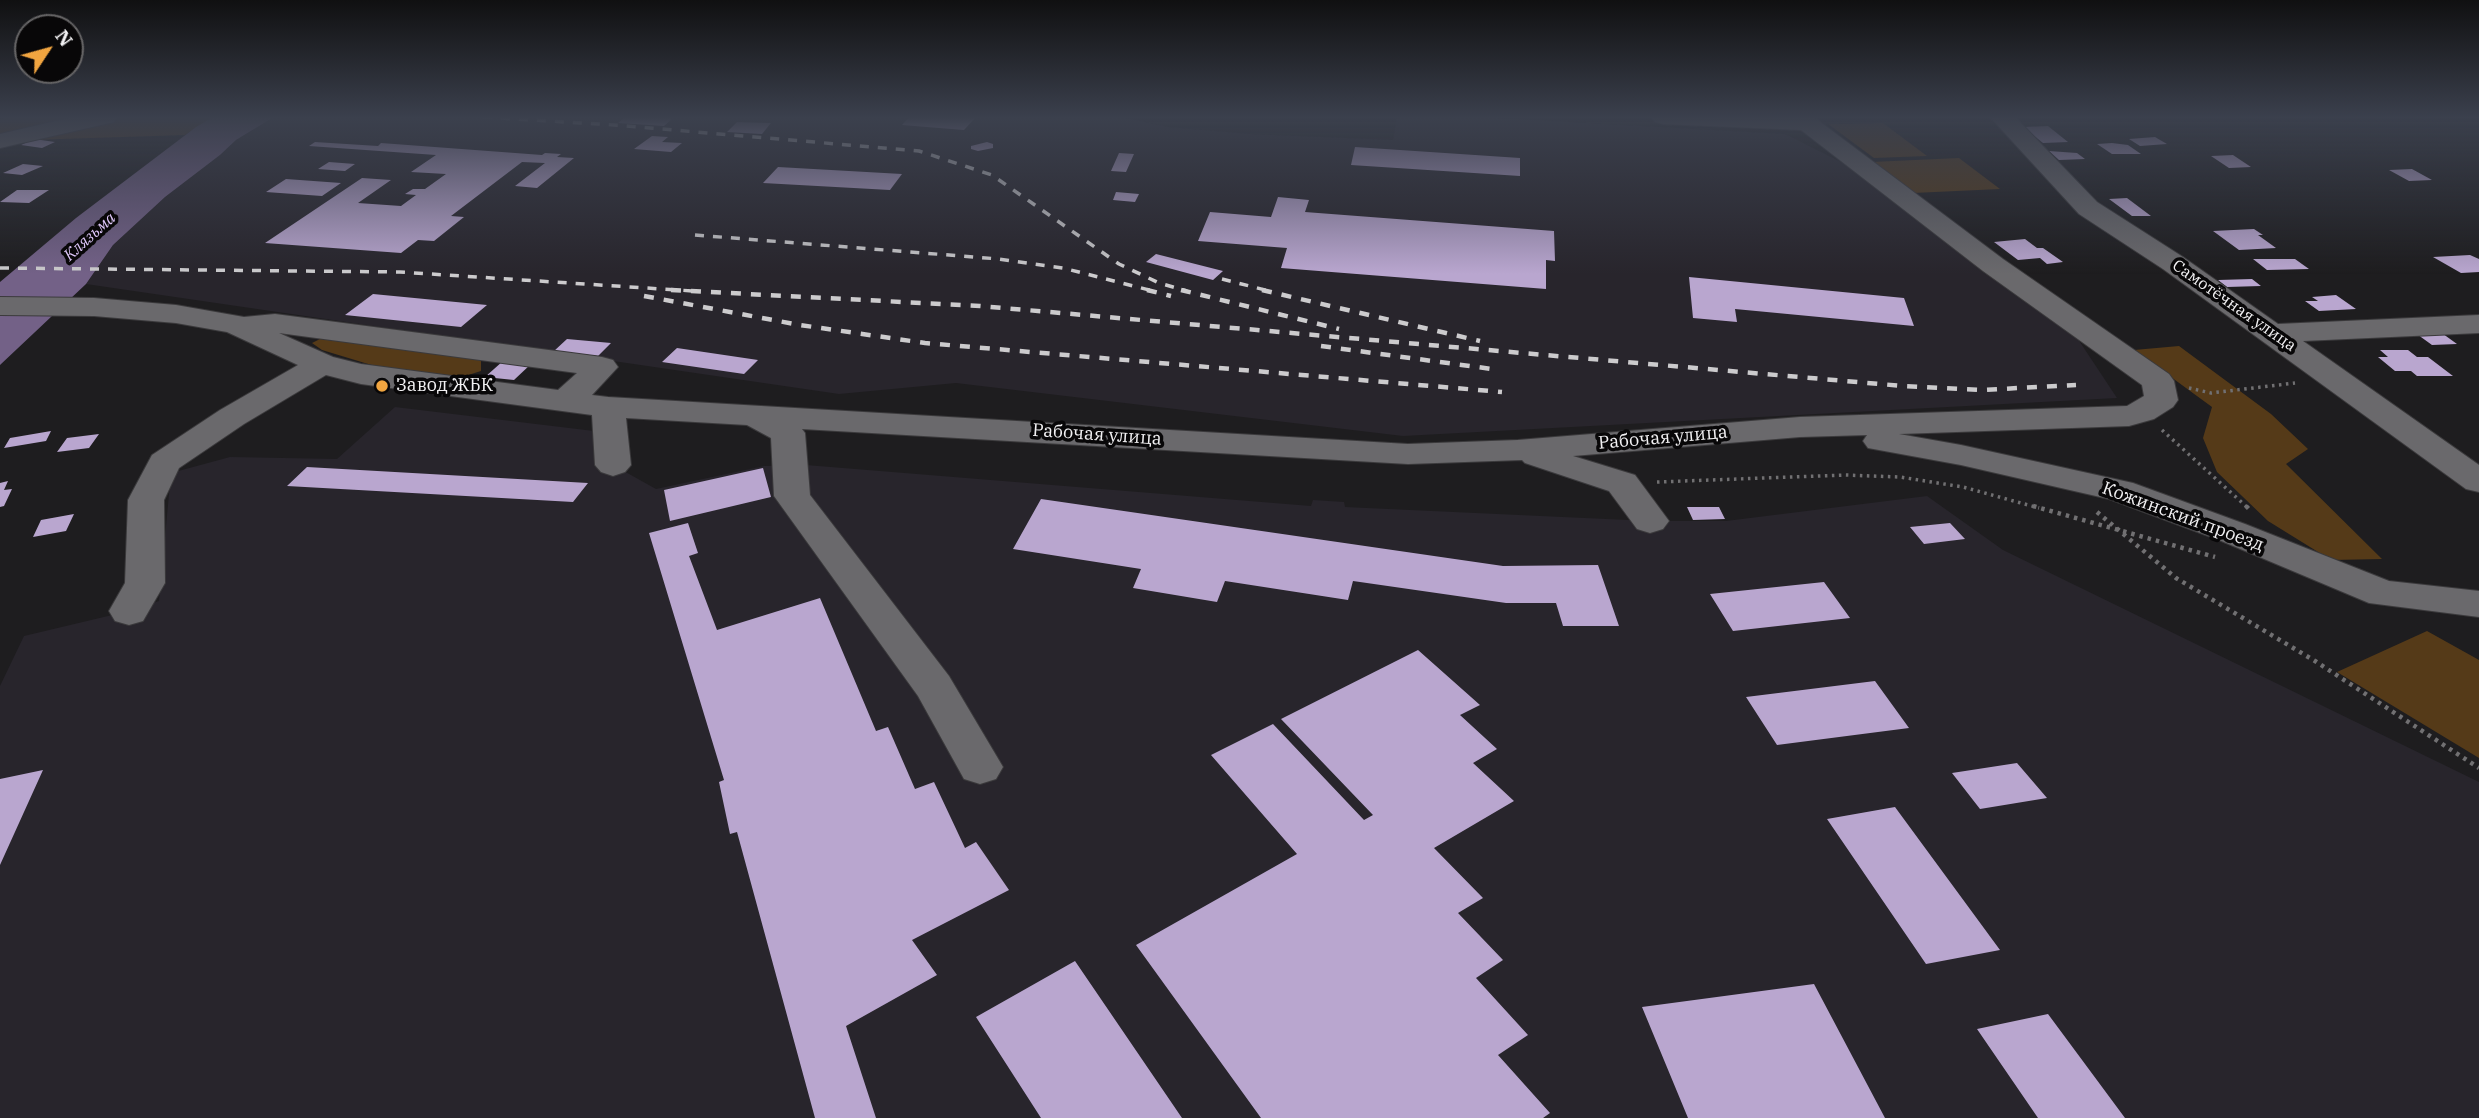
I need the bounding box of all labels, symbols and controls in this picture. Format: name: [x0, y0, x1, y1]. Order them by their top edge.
north arrow: [14, 14, 84, 84]
text: N: [50, 25, 78, 51]
water label: Клязьма: [60, 209, 120, 265]
street label: Самотёчная улица: [2168, 256, 2300, 356]
place label: Завод ЖБК: [396, 375, 493, 397]
marker: Завод ЖБК: [374, 378, 390, 394]
street label: Рабочая улица: [1032, 420, 1162, 450]
street label: Рабочая улица: [1597, 422, 1729, 454]
street label: Кожинский проезд: [2099, 478, 2267, 556]

